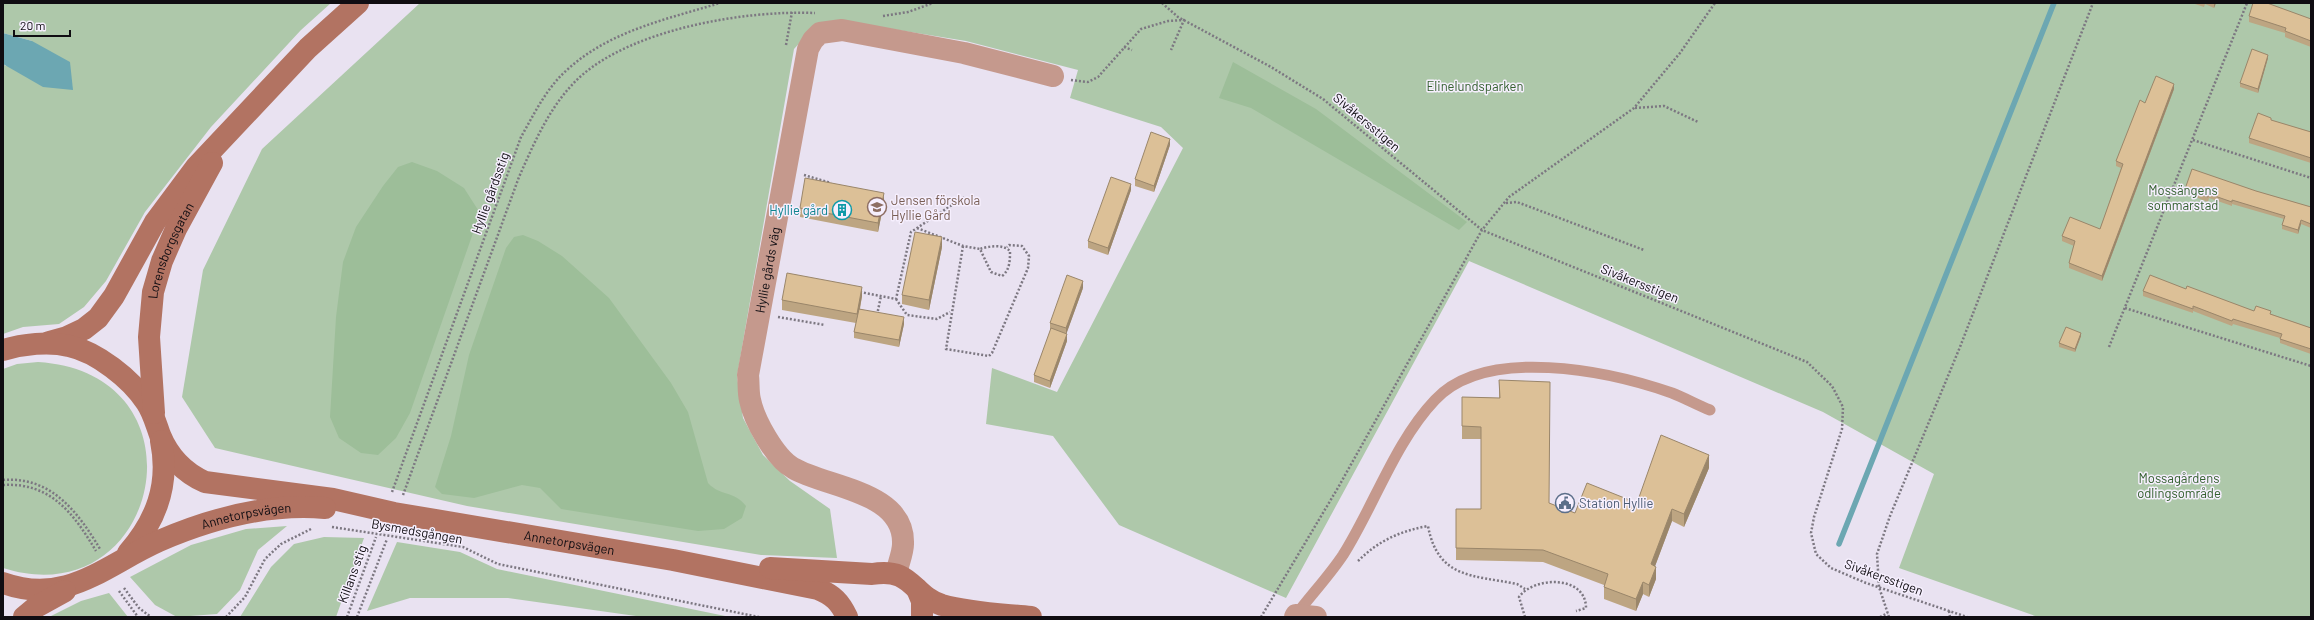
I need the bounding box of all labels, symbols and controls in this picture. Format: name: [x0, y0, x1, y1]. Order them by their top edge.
scale bar: [14, 12, 70, 38]
text: 20 m: [20, 18, 46, 32]
park label: Elinelundsparken: [1427, 78, 1524, 94]
street label: Sivåkersstigen: [1330, 89, 1404, 155]
street label: Hyllie gårdsstig: [468, 150, 512, 236]
park label: Mossängens sommarstad: [2148, 182, 2218, 213]
place label: Jensen förskola Hyllie Gård: [891, 192, 980, 223]
school or university icon: Jensen förskola Hyllie Gård: [866, 196, 888, 218]
building icon: Hyllie gård: [831, 199, 853, 221]
street label: Lorensborgsgatan: [144, 200, 197, 300]
place label: Hyllie gård: [769, 202, 828, 218]
street label: Hyllie gårds väg: [752, 226, 783, 314]
street label: Sivåkersstigen: [1599, 260, 1681, 306]
park label: Mossagårdens odlingsområde: [2137, 470, 2221, 501]
public building icon: Station Hyllie: [1554, 492, 1576, 514]
place label: Station Hyllie: [1579, 495, 1653, 511]
street label: Annetorpsvägen: [199, 499, 292, 532]
street label: Bysmedsgången: [370, 515, 464, 547]
street label: Annetorpsvägen: [523, 527, 616, 558]
street label: Killans stig: [334, 543, 370, 605]
street label: Sivåkersstigen: [1842, 555, 1926, 599]

